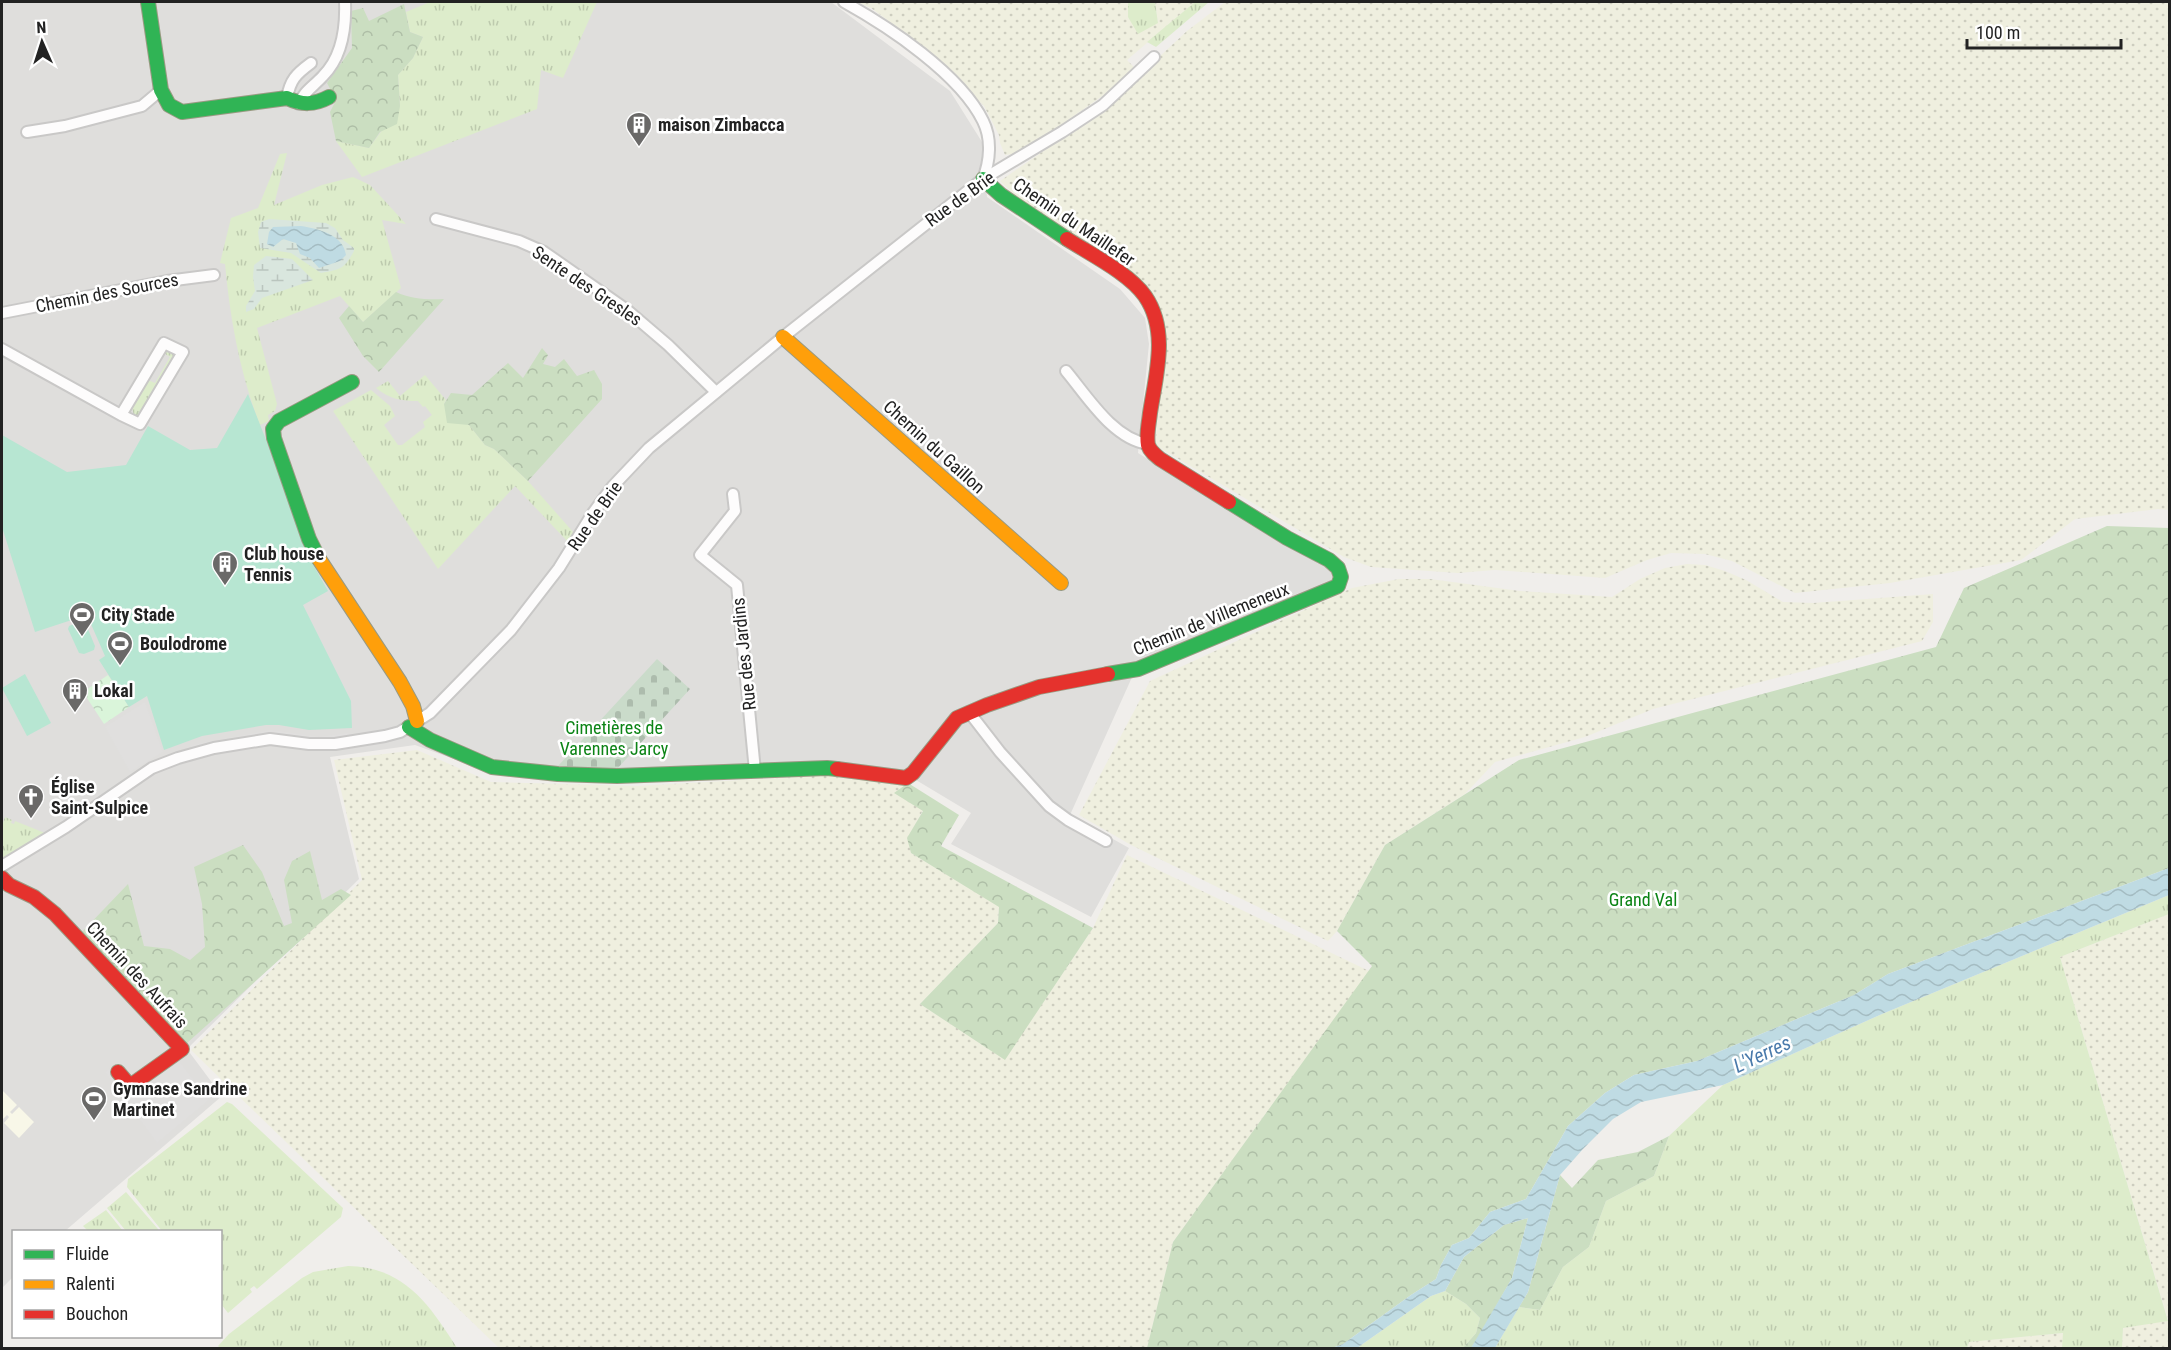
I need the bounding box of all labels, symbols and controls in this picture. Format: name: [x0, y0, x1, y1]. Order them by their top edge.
north arrow: [12, 12, 72, 72]
scale bar: [1967, 12, 2122, 50]
text: N: [36, 18, 47, 37]
text: 100 m: [1976, 22, 2020, 43]
building icon: maison Zimbacca: [624, 110, 654, 148]
place label: maison Zimbacca: [658, 114, 784, 135]
street label: Rue de Brie: [921, 167, 998, 231]
street label: Chemin du Maillefer: [1010, 173, 1139, 270]
street label: Sente des Gresles: [529, 241, 646, 330]
street label: Chemin des Sources: [34, 268, 180, 317]
street label: Chemin du Gaillon: [879, 396, 989, 498]
street label: Rue de Brie: [563, 477, 626, 555]
place label: Club house Tennis: [244, 543, 325, 585]
building icon: Club house Tennis: [210, 549, 240, 587]
street label: Chemin de Villemeneux: [1130, 578, 1292, 659]
street label: Rue des Jardins: [727, 597, 760, 711]
sports icon: City Stade: [67, 600, 97, 638]
place label: City Stade: [101, 604, 175, 625]
sports icon: Boulodrome: [105, 629, 135, 667]
place label: Boulodrome: [140, 633, 227, 654]
building icon: Lokal: [60, 676, 90, 714]
place label: Lokal: [94, 680, 133, 701]
park label: Cimetières de Varennes Jarcy: [560, 717, 669, 759]
place label: Église Saint-Sulpice: [51, 776, 148, 818]
church icon: Église Saint-Sulpice: [16, 782, 46, 820]
park label: Grand Val: [1609, 889, 1677, 910]
street label: Chemin des Aufrais: [83, 917, 192, 1032]
water label: L'Yerres: [1729, 1030, 1795, 1078]
place label: Gymnase Sandrine Martinet: [113, 1078, 248, 1120]
sports icon: Gymnase Sandrine Martinet: [79, 1084, 109, 1122]
legend: [12, 1230, 222, 1338]
text: Fluide: [66, 1243, 109, 1264]
text: Ralenti: [66, 1273, 115, 1294]
text: Bouchon: [66, 1303, 128, 1324]

